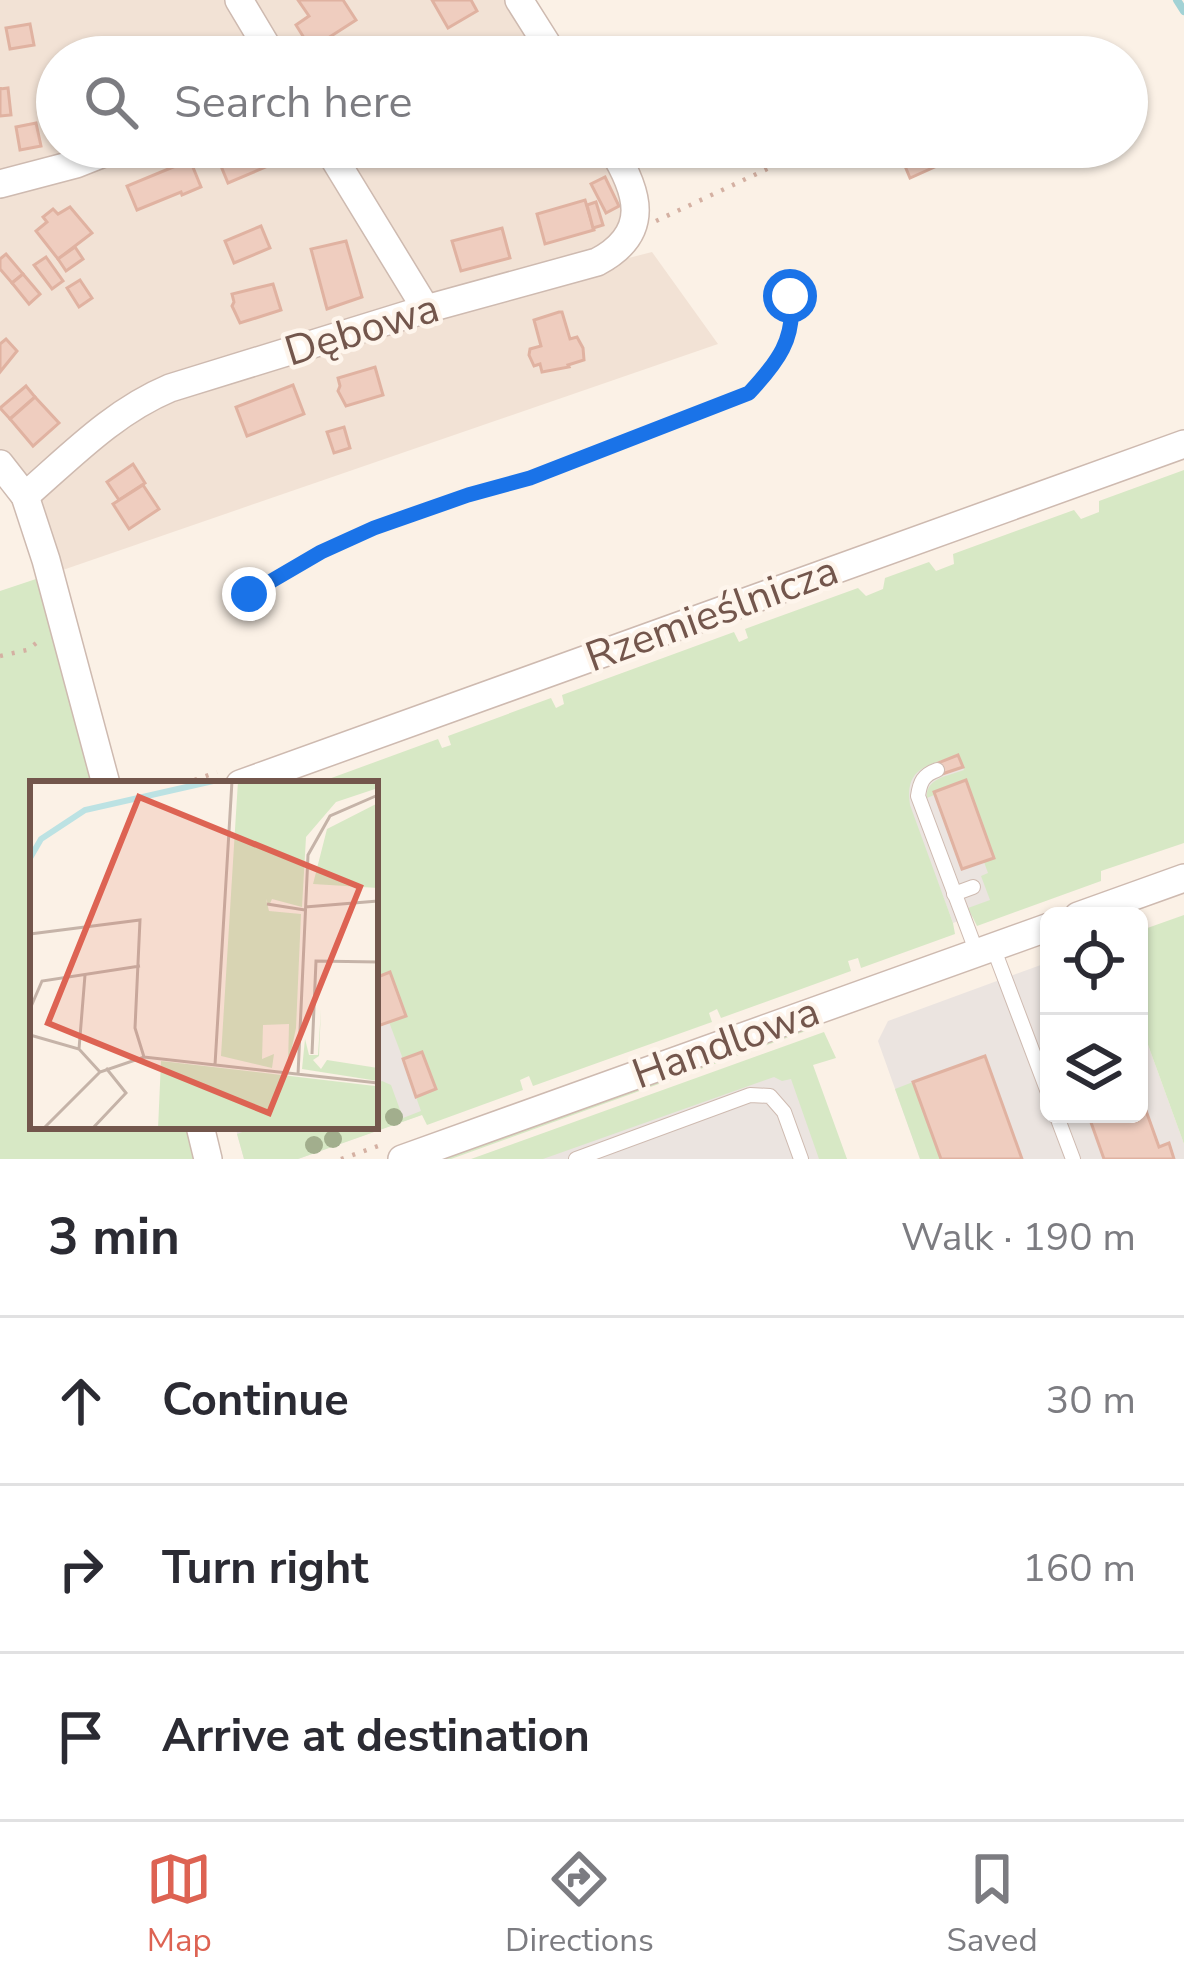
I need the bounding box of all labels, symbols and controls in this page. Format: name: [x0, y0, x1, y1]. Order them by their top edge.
search box: [36, 36, 1148, 168]
icon: search: [78, 69, 144, 135]
text: Search here: [174, 72, 413, 133]
route start: [763, 269, 817, 323]
street label: Dębowa: [278, 280, 446, 380]
street label: Rzemieślnicza: [578, 542, 846, 686]
route end: [222, 567, 276, 621]
inset map: [30, 781, 378, 1129]
map controls: [1040, 907, 1148, 1123]
button: locate: [1040, 907, 1148, 1015]
street label: Handlowa: [625, 983, 827, 1103]
button: layers: [1040, 1015, 1148, 1123]
text: 3 min: [48, 1202, 180, 1272]
text: Walk · 190 m: [901, 1211, 1136, 1264]
icon: ahead: [48, 1368, 114, 1434]
text: Continue: [162, 1370, 349, 1431]
text: 30 m: [1046, 1374, 1136, 1427]
icon: right: [48, 1536, 114, 1602]
text: Turn right: [162, 1538, 369, 1599]
text: 160 m: [1022, 1542, 1136, 1595]
icon: arrive: [48, 1704, 114, 1770]
text: Arrive at destination: [162, 1706, 590, 1767]
tab: Map: [146, 1846, 212, 1963]
tab: Directions: [505, 1846, 654, 1963]
tab: Saved: [946, 1846, 1038, 1963]

